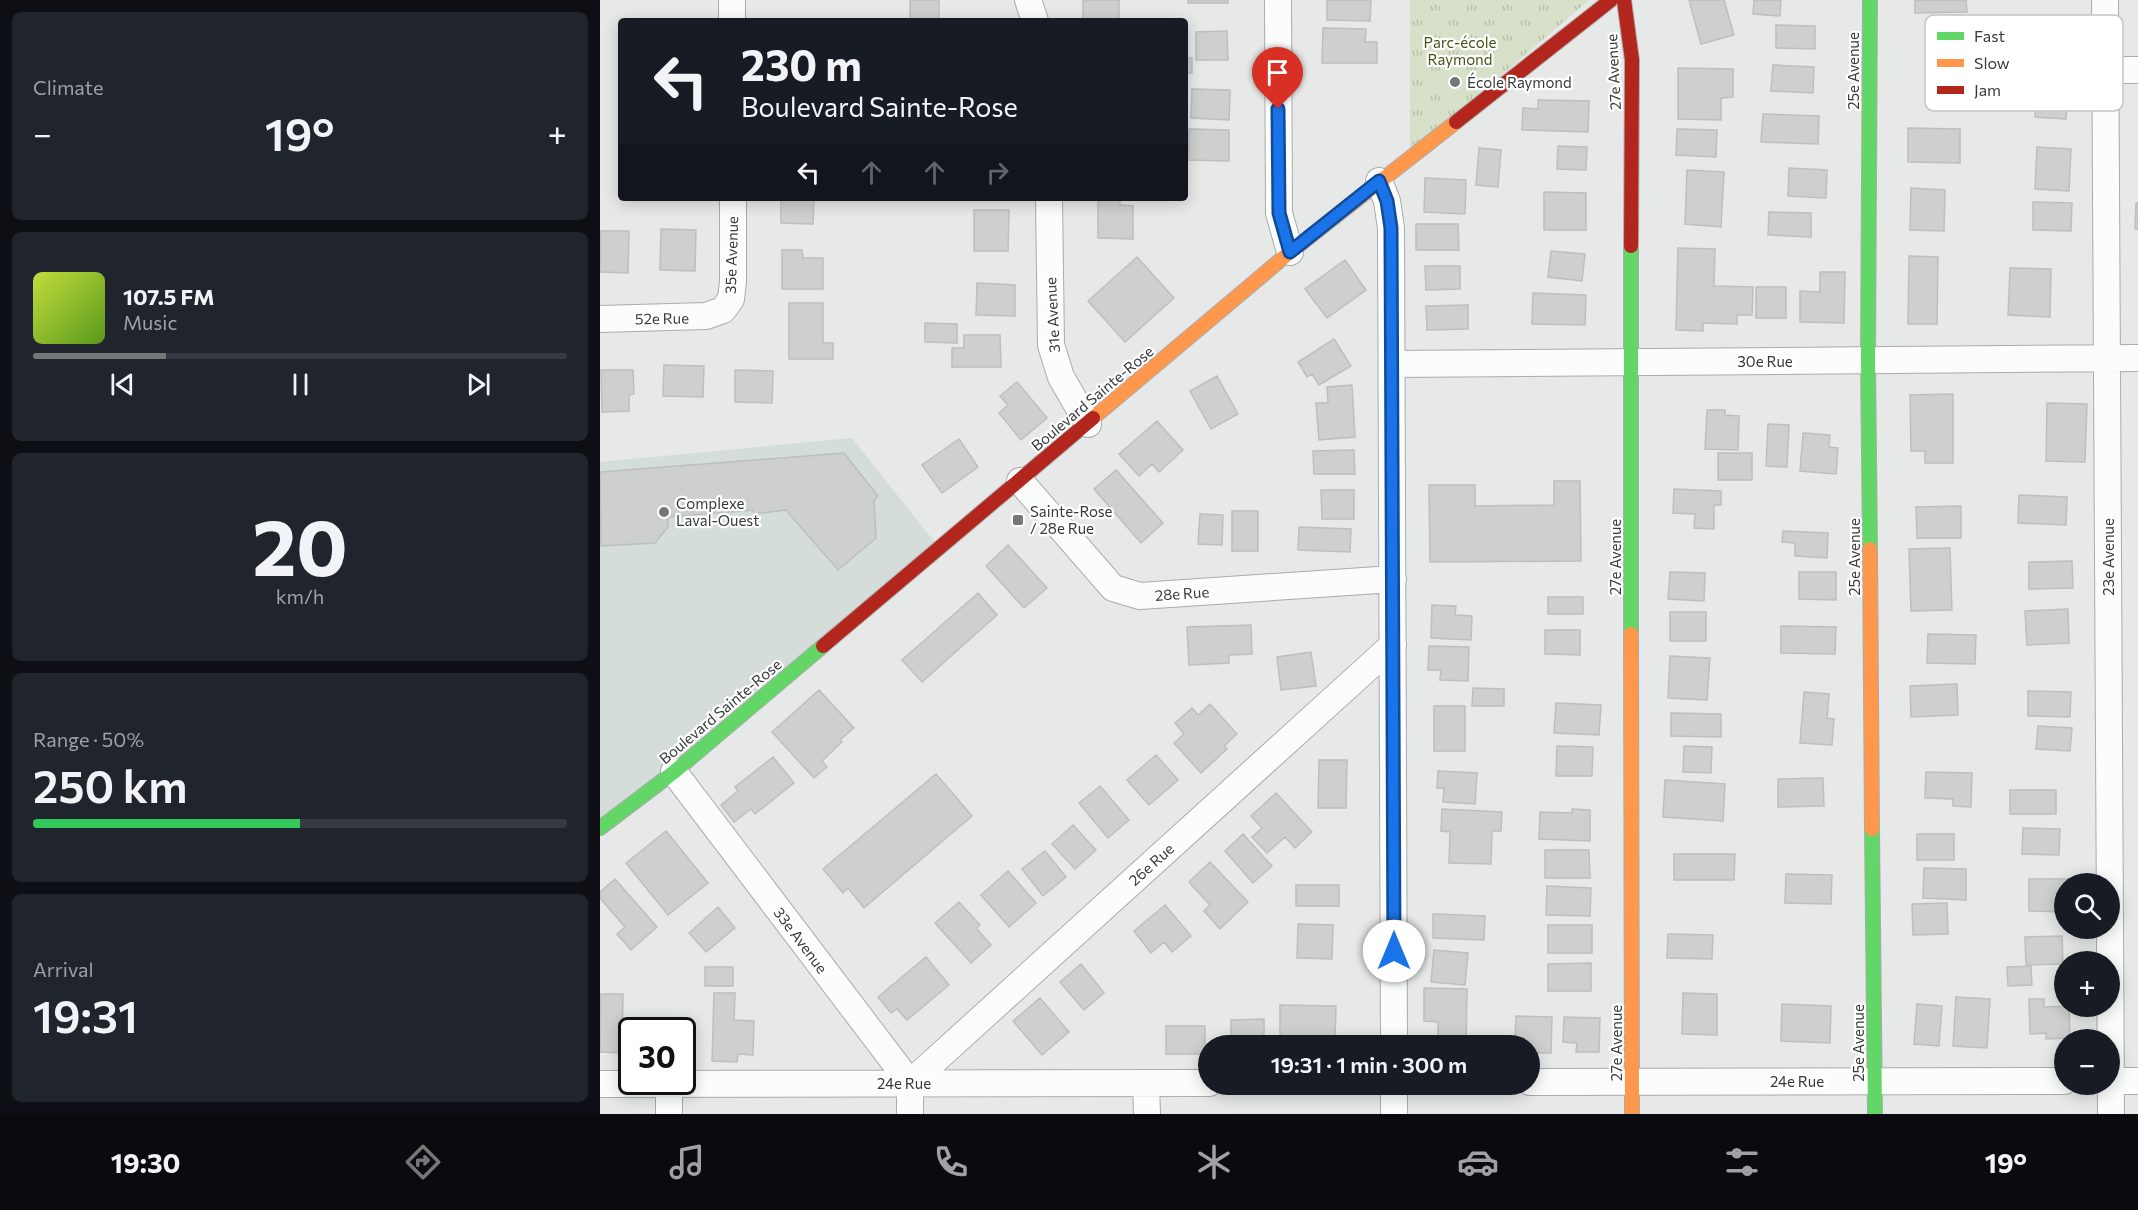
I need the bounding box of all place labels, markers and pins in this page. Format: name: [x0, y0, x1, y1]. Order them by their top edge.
pin: [1252, 47, 1303, 109]
place label: École Raymond: [1467, 72, 1572, 91]
marker: École Raymond: [1448, 75, 1462, 89]
place label: Complexe Laval-Ouest: [676, 494, 759, 529]
place label: Sainte-Rose / 28e Rue: [1030, 502, 1113, 537]
marker: Complexe Laval-Ouest: [657, 505, 671, 519]
marker: Sainte-Rose / 28e Rue: [1011, 513, 1025, 527]

